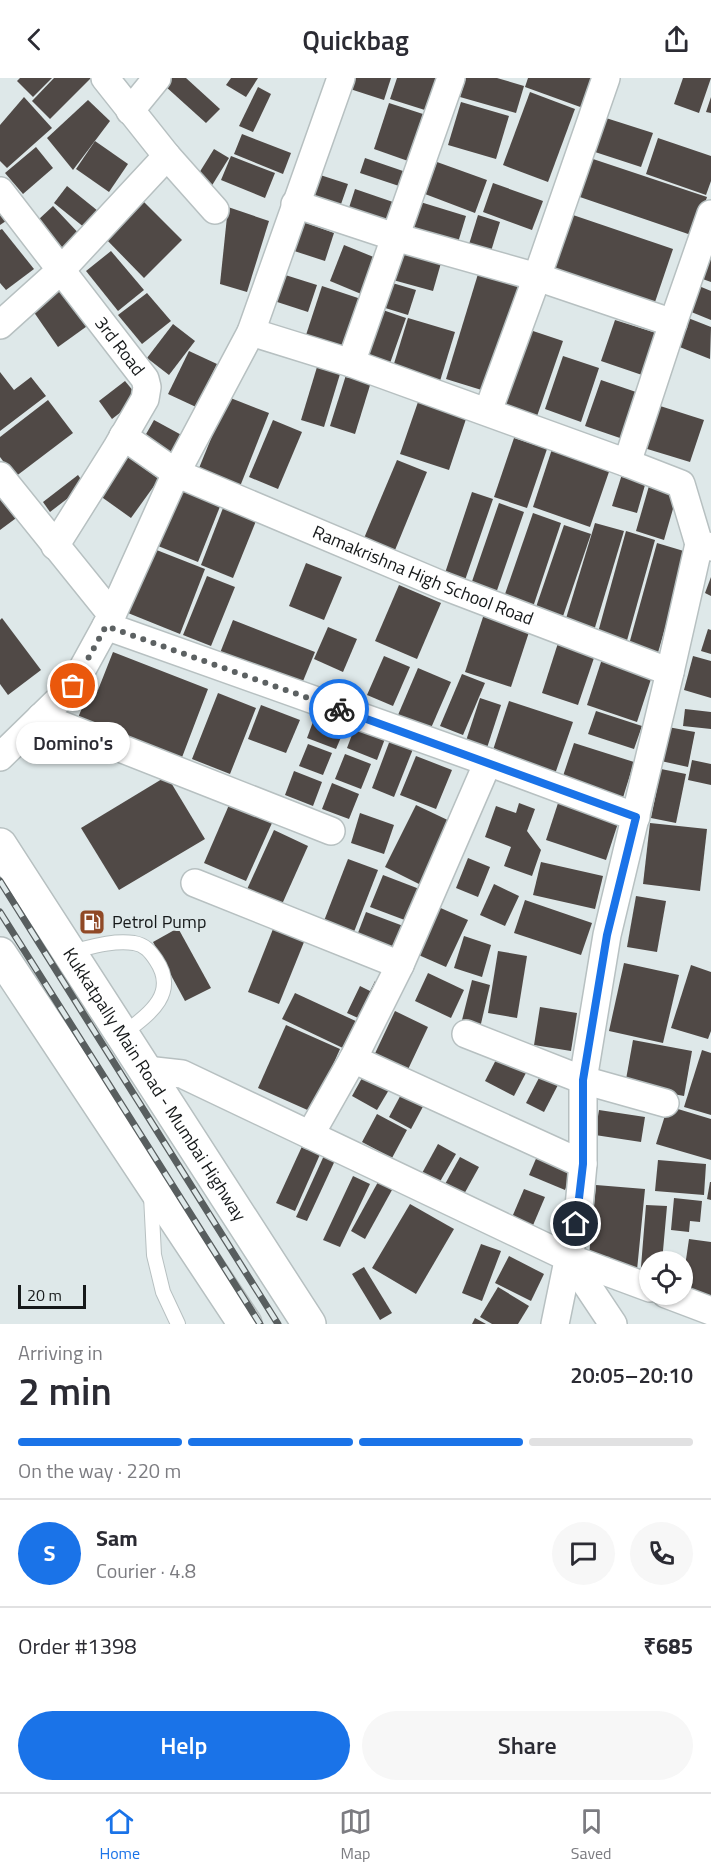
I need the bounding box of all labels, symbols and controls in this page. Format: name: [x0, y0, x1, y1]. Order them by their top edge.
text: Quickbag: [302, 19, 409, 60]
icon: back: [18, 23, 51, 56]
icon: share: [660, 23, 693, 56]
street label: 3rd Road: [88, 310, 152, 381]
street label: Ramakrishna High School Road: [308, 518, 537, 632]
pin: [47, 660, 98, 711]
icon: bag: [56, 669, 89, 702]
courier: [309, 679, 369, 739]
icon: bike: [323, 693, 356, 726]
callout: Domino's: [16, 722, 130, 764]
text: Domino's: [33, 727, 113, 758]
fuel station icon: Petrol Pump: [77, 907, 107, 937]
place label: Petrol Pump: [112, 908, 206, 935]
street label: Kukkatpally Main Road - Mumbai Highway: [57, 942, 253, 1227]
pin: [550, 1198, 601, 1249]
icon: home: [559, 1207, 592, 1240]
map controls: [639, 1251, 693, 1305]
button: locate: [639, 1251, 693, 1305]
scale bar: [18, 1282, 86, 1310]
text: 20 m: [27, 1283, 62, 1307]
text: Arriving in: [18, 1337, 103, 1368]
text: 20:05–20:10: [570, 1358, 693, 1392]
text: 2 min: [18, 1361, 112, 1420]
text: On the way · 220 m: [18, 1455, 181, 1486]
text: Sam: [96, 1521, 138, 1555]
button: chat: [552, 1522, 615, 1585]
button: phone: [630, 1522, 693, 1585]
text: S: [44, 1536, 55, 1570]
text: Courier · 4.8: [96, 1555, 196, 1586]
text: Order #1398: [18, 1629, 137, 1663]
text: ₹685: [643, 1629, 693, 1663]
button: Help: [18, 1711, 350, 1780]
button: Share: [362, 1711, 693, 1780]
tab: Home: [99, 1805, 140, 1865]
tab: Map: [339, 1805, 372, 1865]
tab: Saved: [571, 1805, 612, 1865]

